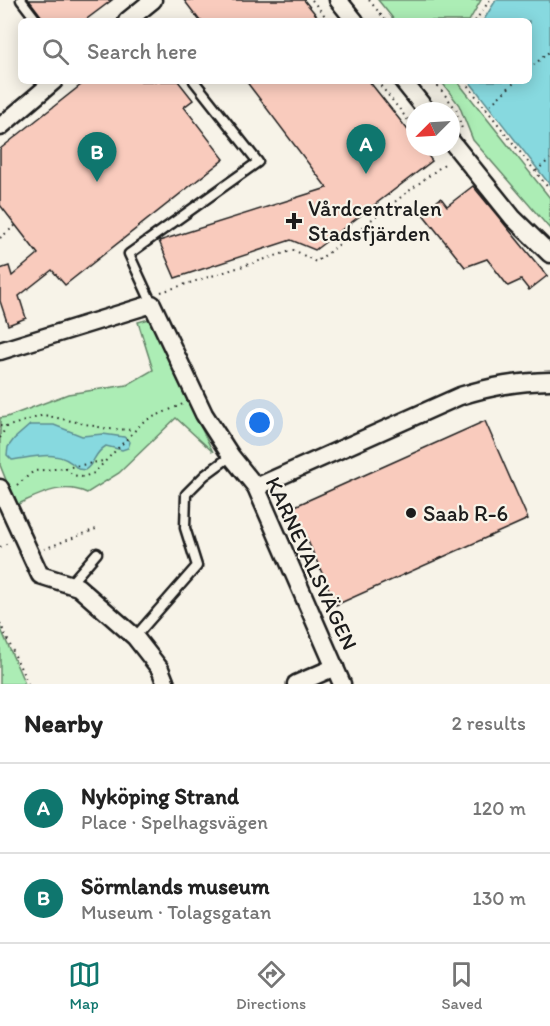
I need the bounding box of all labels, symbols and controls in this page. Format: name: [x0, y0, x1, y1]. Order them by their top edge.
search box: [18, 18, 532, 84]
icon: search: [39, 35, 72, 68]
text: Search here: [87, 38, 197, 65]
north arrow: [406, 102, 460, 156]
pin: A: [346, 124, 386, 174]
pin: B: [78, 132, 116, 182]
place label: Vårdcentralen Stadsfjärden: [308, 195, 442, 247]
marker: Vårdcentralen Stadsfjärden: [285, 212, 303, 230]
your location: [245, 408, 274, 437]
street label: KARNEVALSVÄGEN: [260, 472, 364, 654]
place label: Saab R-6: [423, 500, 508, 527]
marker: Saab R-6: [404, 506, 418, 520]
text: Nearby: [24, 707, 103, 739]
text: 2 results: [452, 711, 526, 735]
text: Nyköping Strand: [81, 783, 239, 810]
text: A: [37, 796, 50, 820]
text: 120 m: [473, 796, 526, 820]
text: Place · Spelhagsvägen: [81, 810, 268, 834]
text: Sörmlands museum: [81, 873, 269, 900]
text: B: [37, 886, 50, 910]
text: 130 m: [472, 886, 526, 910]
text: Museum · Tolagsgatan: [81, 900, 271, 924]
tab: Map: [68, 958, 101, 1013]
tab: Directions: [236, 958, 306, 1013]
tab: Saved: [442, 958, 482, 1013]

